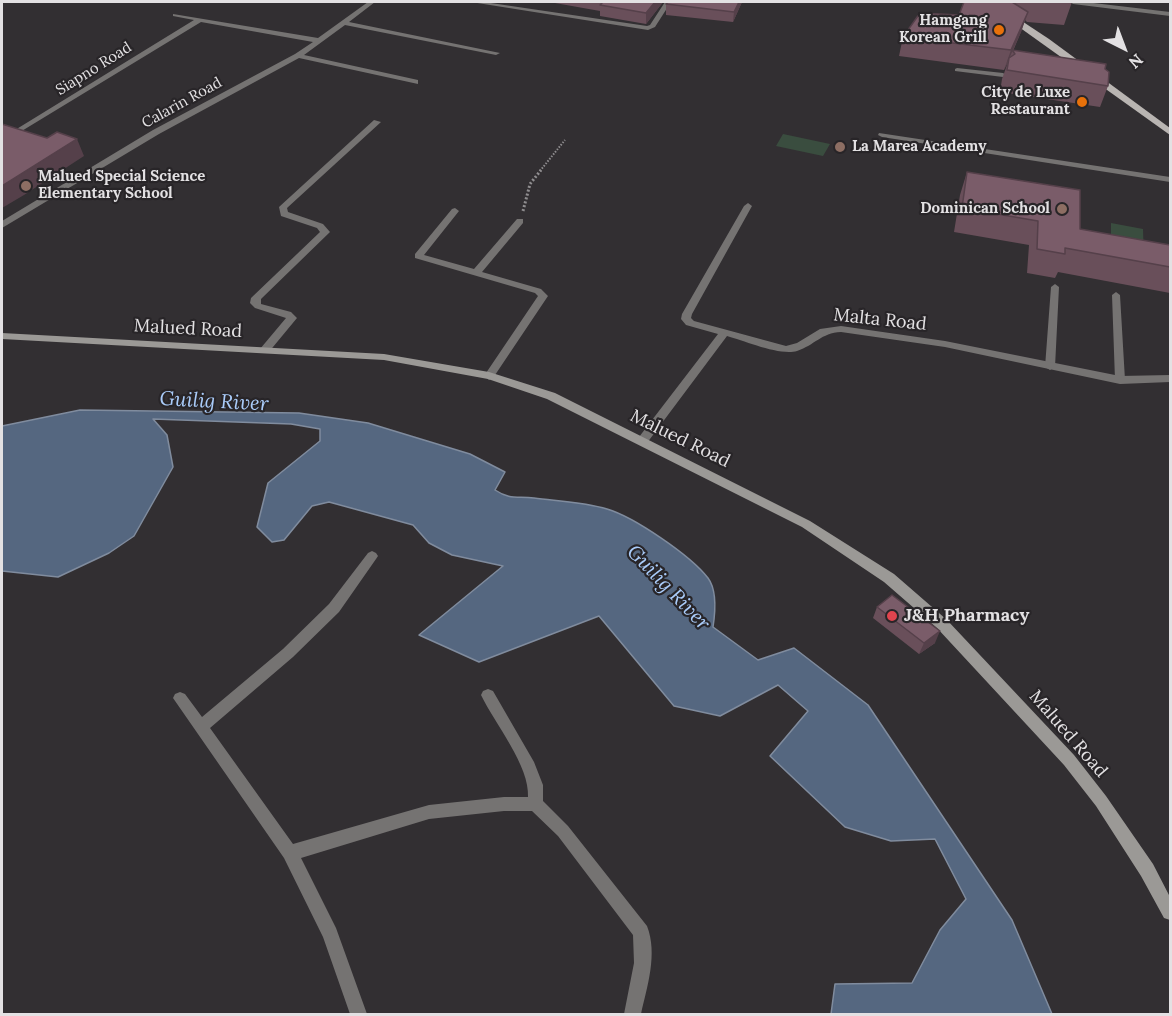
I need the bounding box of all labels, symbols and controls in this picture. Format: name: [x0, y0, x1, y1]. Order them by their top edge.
place label: Hamgang Korean Grill: [899, 12, 987, 47]
north arrow: [1094, 18, 1154, 78]
marker: Hamgang Korean Grill: [992, 23, 1006, 37]
street label: Siapno Road: [53, 39, 135, 99]
text: N: [1125, 50, 1147, 73]
street label: Calarin Road: [139, 74, 225, 132]
place label: City de Luxe Restaurant: [981, 84, 1070, 119]
marker: City de Luxe Restaurant: [1075, 95, 1089, 109]
place label: La Marea Academy: [852, 138, 986, 156]
marker: La Marea Academy: [833, 140, 847, 154]
place label: Malued Special Science Elementary School: [38, 168, 205, 203]
marker: Malued Special Science Elementary School: [19, 179, 33, 193]
place label: Dominican School: [920, 200, 1050, 218]
marker: Dominican School: [1055, 202, 1069, 216]
street label: Malta Road: [832, 304, 928, 336]
street label: Malued Road: [133, 315, 243, 343]
water label: Guilig River: [159, 387, 269, 417]
street label: Malued Road: [627, 406, 733, 472]
water label: Guilig River: [621, 540, 715, 636]
place label: J&H Pharmacy: [904, 605, 1029, 627]
marker: J&H Pharmacy: [885, 609, 899, 623]
street label: Malued Road: [1024, 686, 1112, 782]

